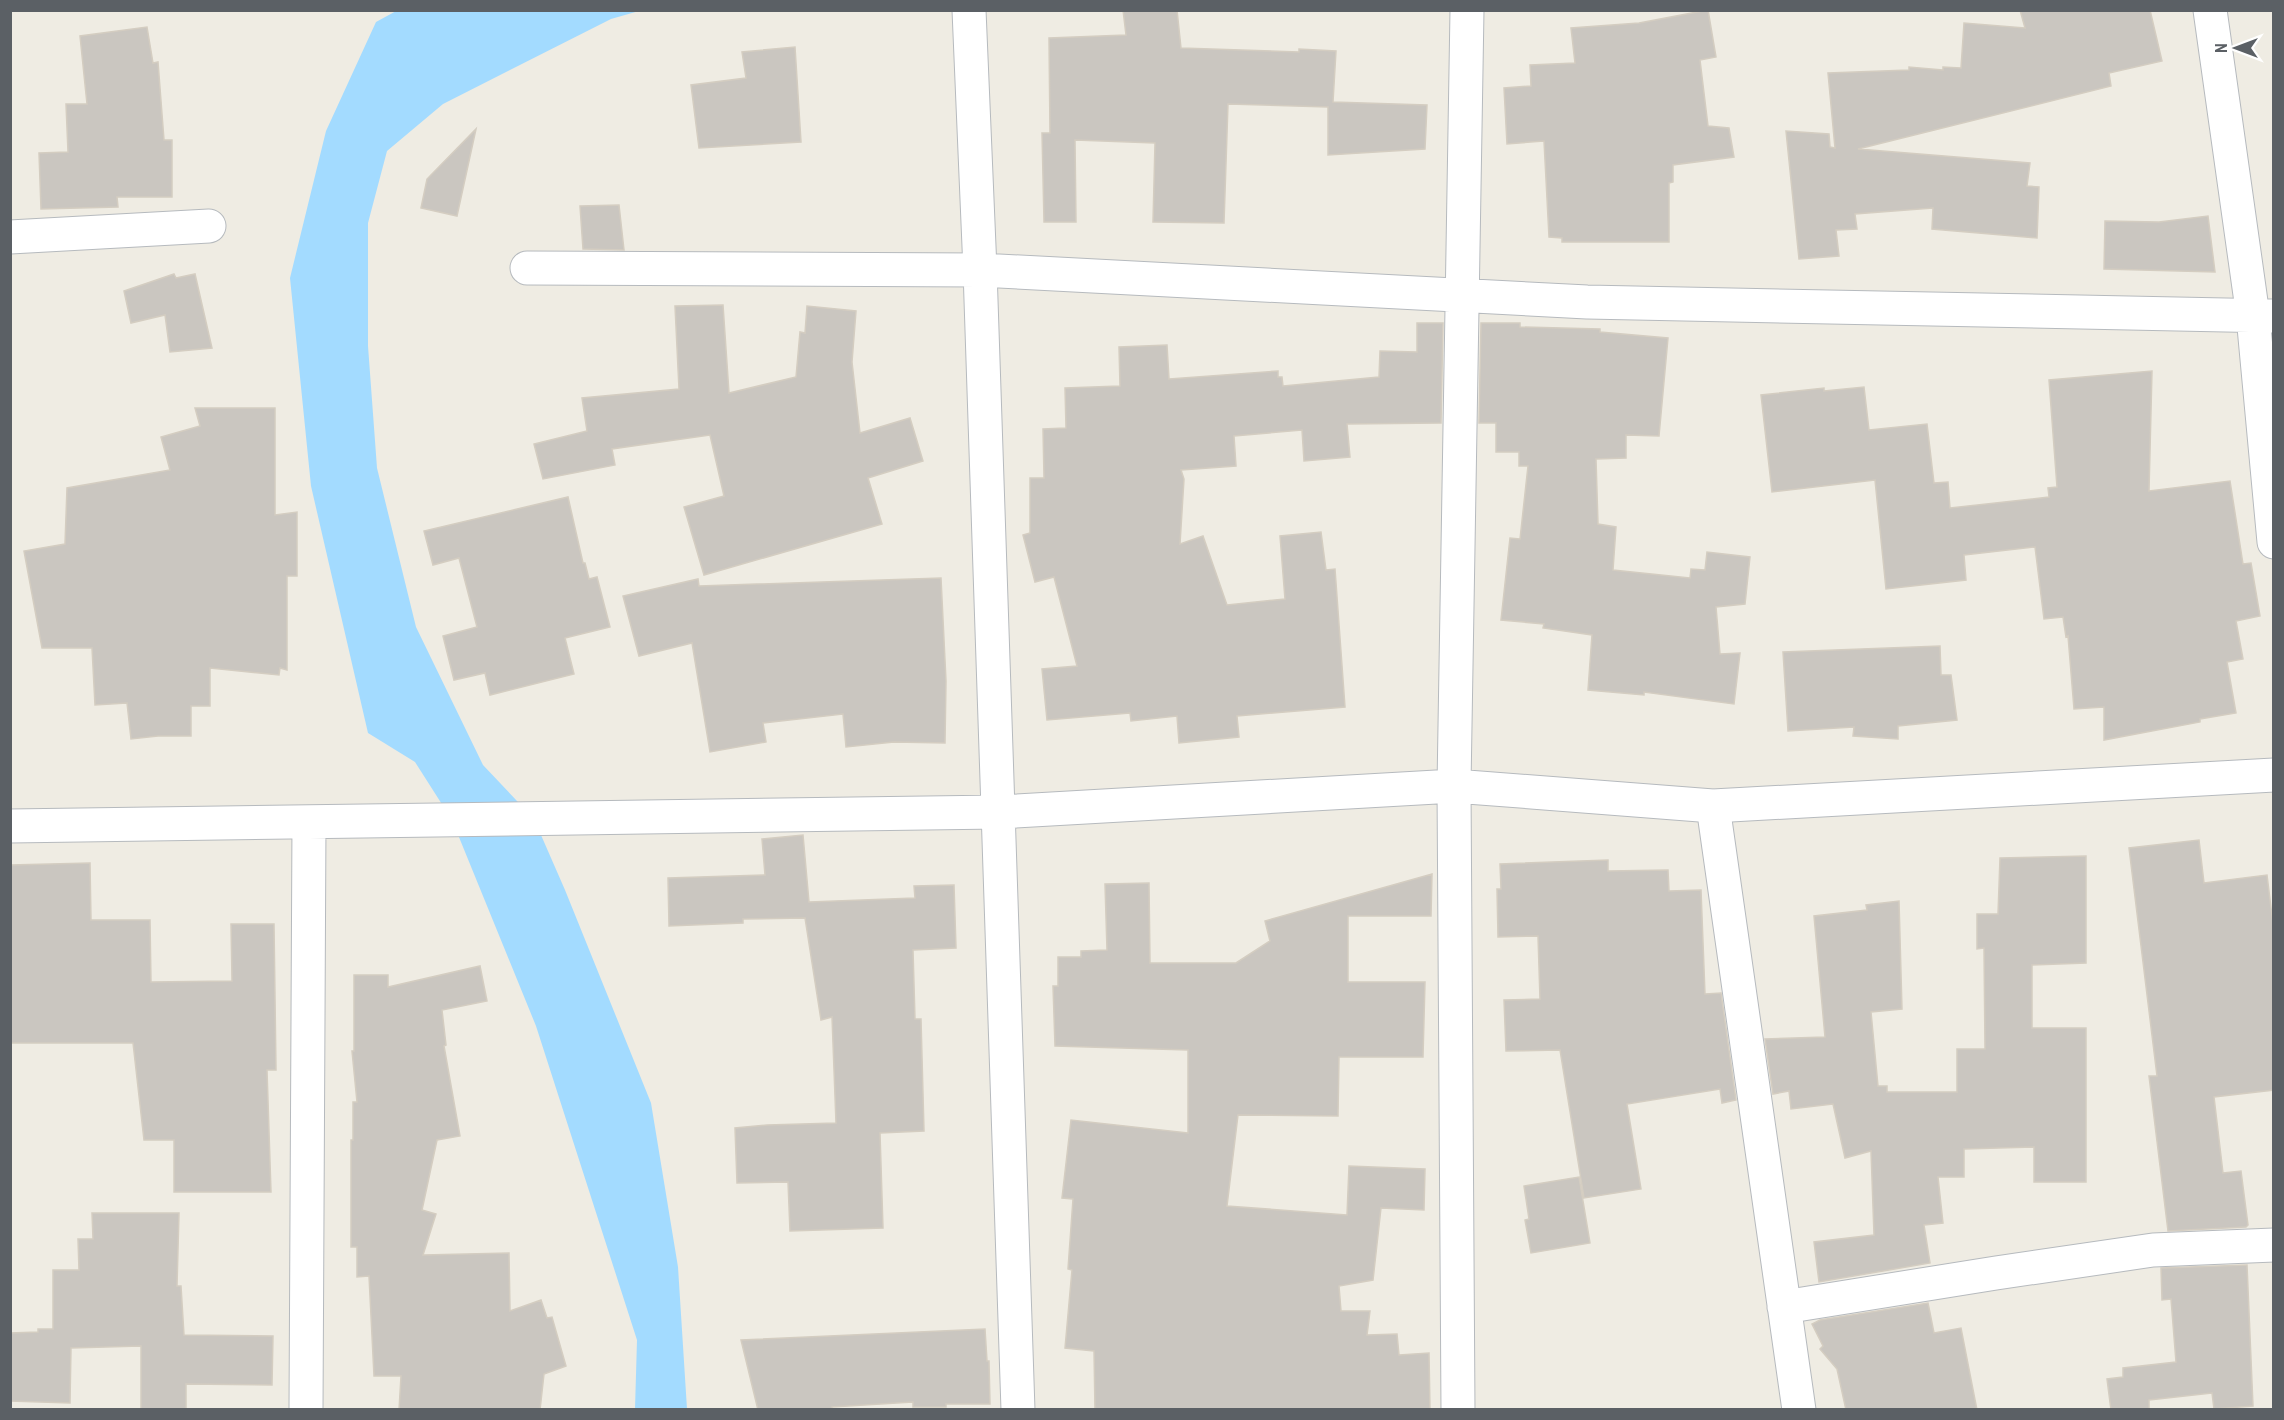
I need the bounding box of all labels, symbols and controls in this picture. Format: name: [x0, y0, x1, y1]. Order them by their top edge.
north arrow: [2206, 18, 2266, 78]
text: N: [2212, 43, 2231, 53]

